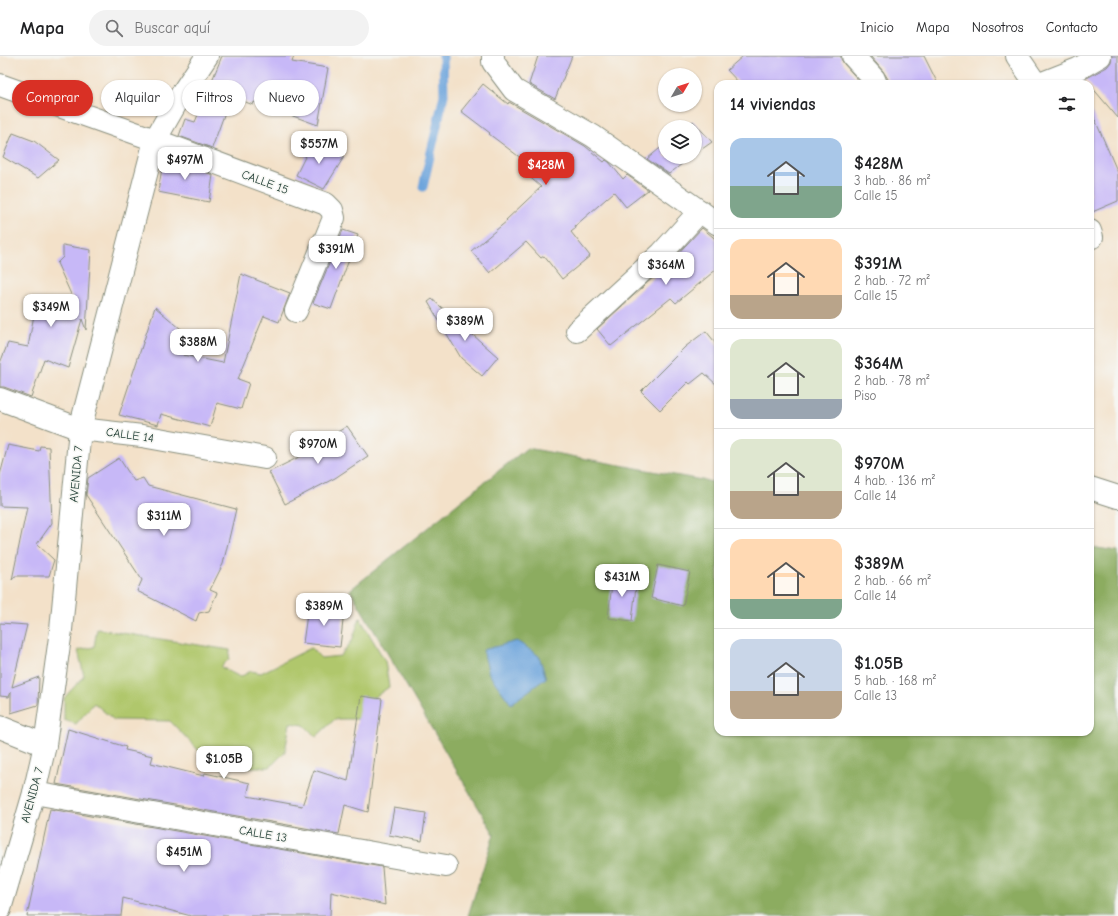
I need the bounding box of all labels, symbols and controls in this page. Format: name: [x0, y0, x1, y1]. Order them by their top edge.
search box: [89, 10, 369, 46]
text: Mapa: [20, 17, 65, 39]
icon: search: [103, 17, 125, 39]
text: Buscar aquí: [135, 19, 210, 37]
text: Inicio: [860, 19, 894, 36]
text: Mapa: [916, 19, 950, 36]
text: Nosotros: [972, 19, 1024, 36]
text: Contacto: [1046, 19, 1098, 36]
north arrow: [658, 68, 702, 112]
map controls: [658, 68, 702, 164]
chip: Comprar: [12, 80, 93, 116]
chip: Alquilar: [101, 80, 174, 116]
chip: Filtros: [182, 80, 246, 116]
chip: Nuevo: [254, 80, 319, 116]
icon: filters: [1056, 93, 1078, 115]
text: 14 viviendas: [730, 95, 816, 114]
button: layers: [658, 120, 702, 164]
pin: $557M: [291, 131, 347, 165]
text: $557M: [300, 136, 338, 151]
pin: $497M: [157, 147, 213, 181]
text: $497M: [166, 152, 204, 167]
pin: $428M: [518, 152, 574, 186]
icon: home: [762, 154, 810, 202]
text: $428M: [854, 154, 903, 173]
text: $428M: [527, 157, 565, 172]
street label: CALLE 15: [240, 167, 290, 197]
text: 3 hab. · 86 m²: [854, 173, 930, 188]
text: Calle 15: [854, 188, 897, 203]
pin: $391M: [308, 236, 364, 270]
text: $391M: [318, 241, 354, 256]
pin: $364M: [638, 252, 694, 286]
text: $391M: [854, 254, 902, 273]
icon: home: [762, 255, 810, 303]
text: $364M: [647, 257, 685, 272]
text: 2 hab. · 72 m²: [854, 273, 930, 288]
text: Calle 15: [854, 288, 897, 303]
pin: $349M: [23, 294, 79, 328]
text: $349M: [32, 299, 70, 314]
pin: $389M: [437, 308, 493, 342]
text: $389M: [446, 313, 484, 328]
pin: $388M: [170, 329, 226, 363]
text: $388M: [179, 334, 217, 349]
text: $364M: [854, 354, 903, 373]
icon: home: [762, 355, 810, 403]
text: 2 hab. · 78 m²: [854, 373, 930, 388]
text: Piso: [854, 388, 876, 403]
street label: CALLE 14: [105, 425, 155, 445]
pin: $970M: [290, 431, 346, 465]
text: $970M: [299, 436, 337, 451]
street label: AVENIDA 7: [67, 445, 85, 503]
text: $970M: [854, 454, 904, 473]
icon: home: [762, 455, 810, 503]
text: 4 hab. · 136 m²: [854, 473, 935, 488]
text: Calle 14: [854, 488, 897, 503]
pin: $311M: [136, 503, 192, 537]
text: $311M: [147, 508, 181, 523]
text: $389M: [854, 554, 904, 573]
icon: home: [762, 555, 810, 603]
pin: $431M: [594, 564, 650, 598]
text: $431M: [604, 569, 640, 584]
text: 2 hab. · 66 m²: [854, 573, 931, 588]
text: Calle 14: [854, 588, 897, 603]
pin: $389M: [296, 593, 352, 627]
text: $389M: [305, 598, 343, 613]
text: $1.05B: [854, 654, 903, 673]
icon: home: [762, 655, 810, 703]
text: 5 hab. · 168 m²: [854, 673, 936, 688]
text: Calle 13: [854, 688, 897, 703]
pin: $1.05B: [191, 746, 257, 780]
text: $1.05B: [205, 751, 243, 766]
street label: AVENIDA 7: [18, 765, 46, 824]
street label: CALLE 13: [238, 823, 288, 845]
pin: $451M: [156, 839, 212, 873]
text: $451M: [166, 844, 202, 859]

